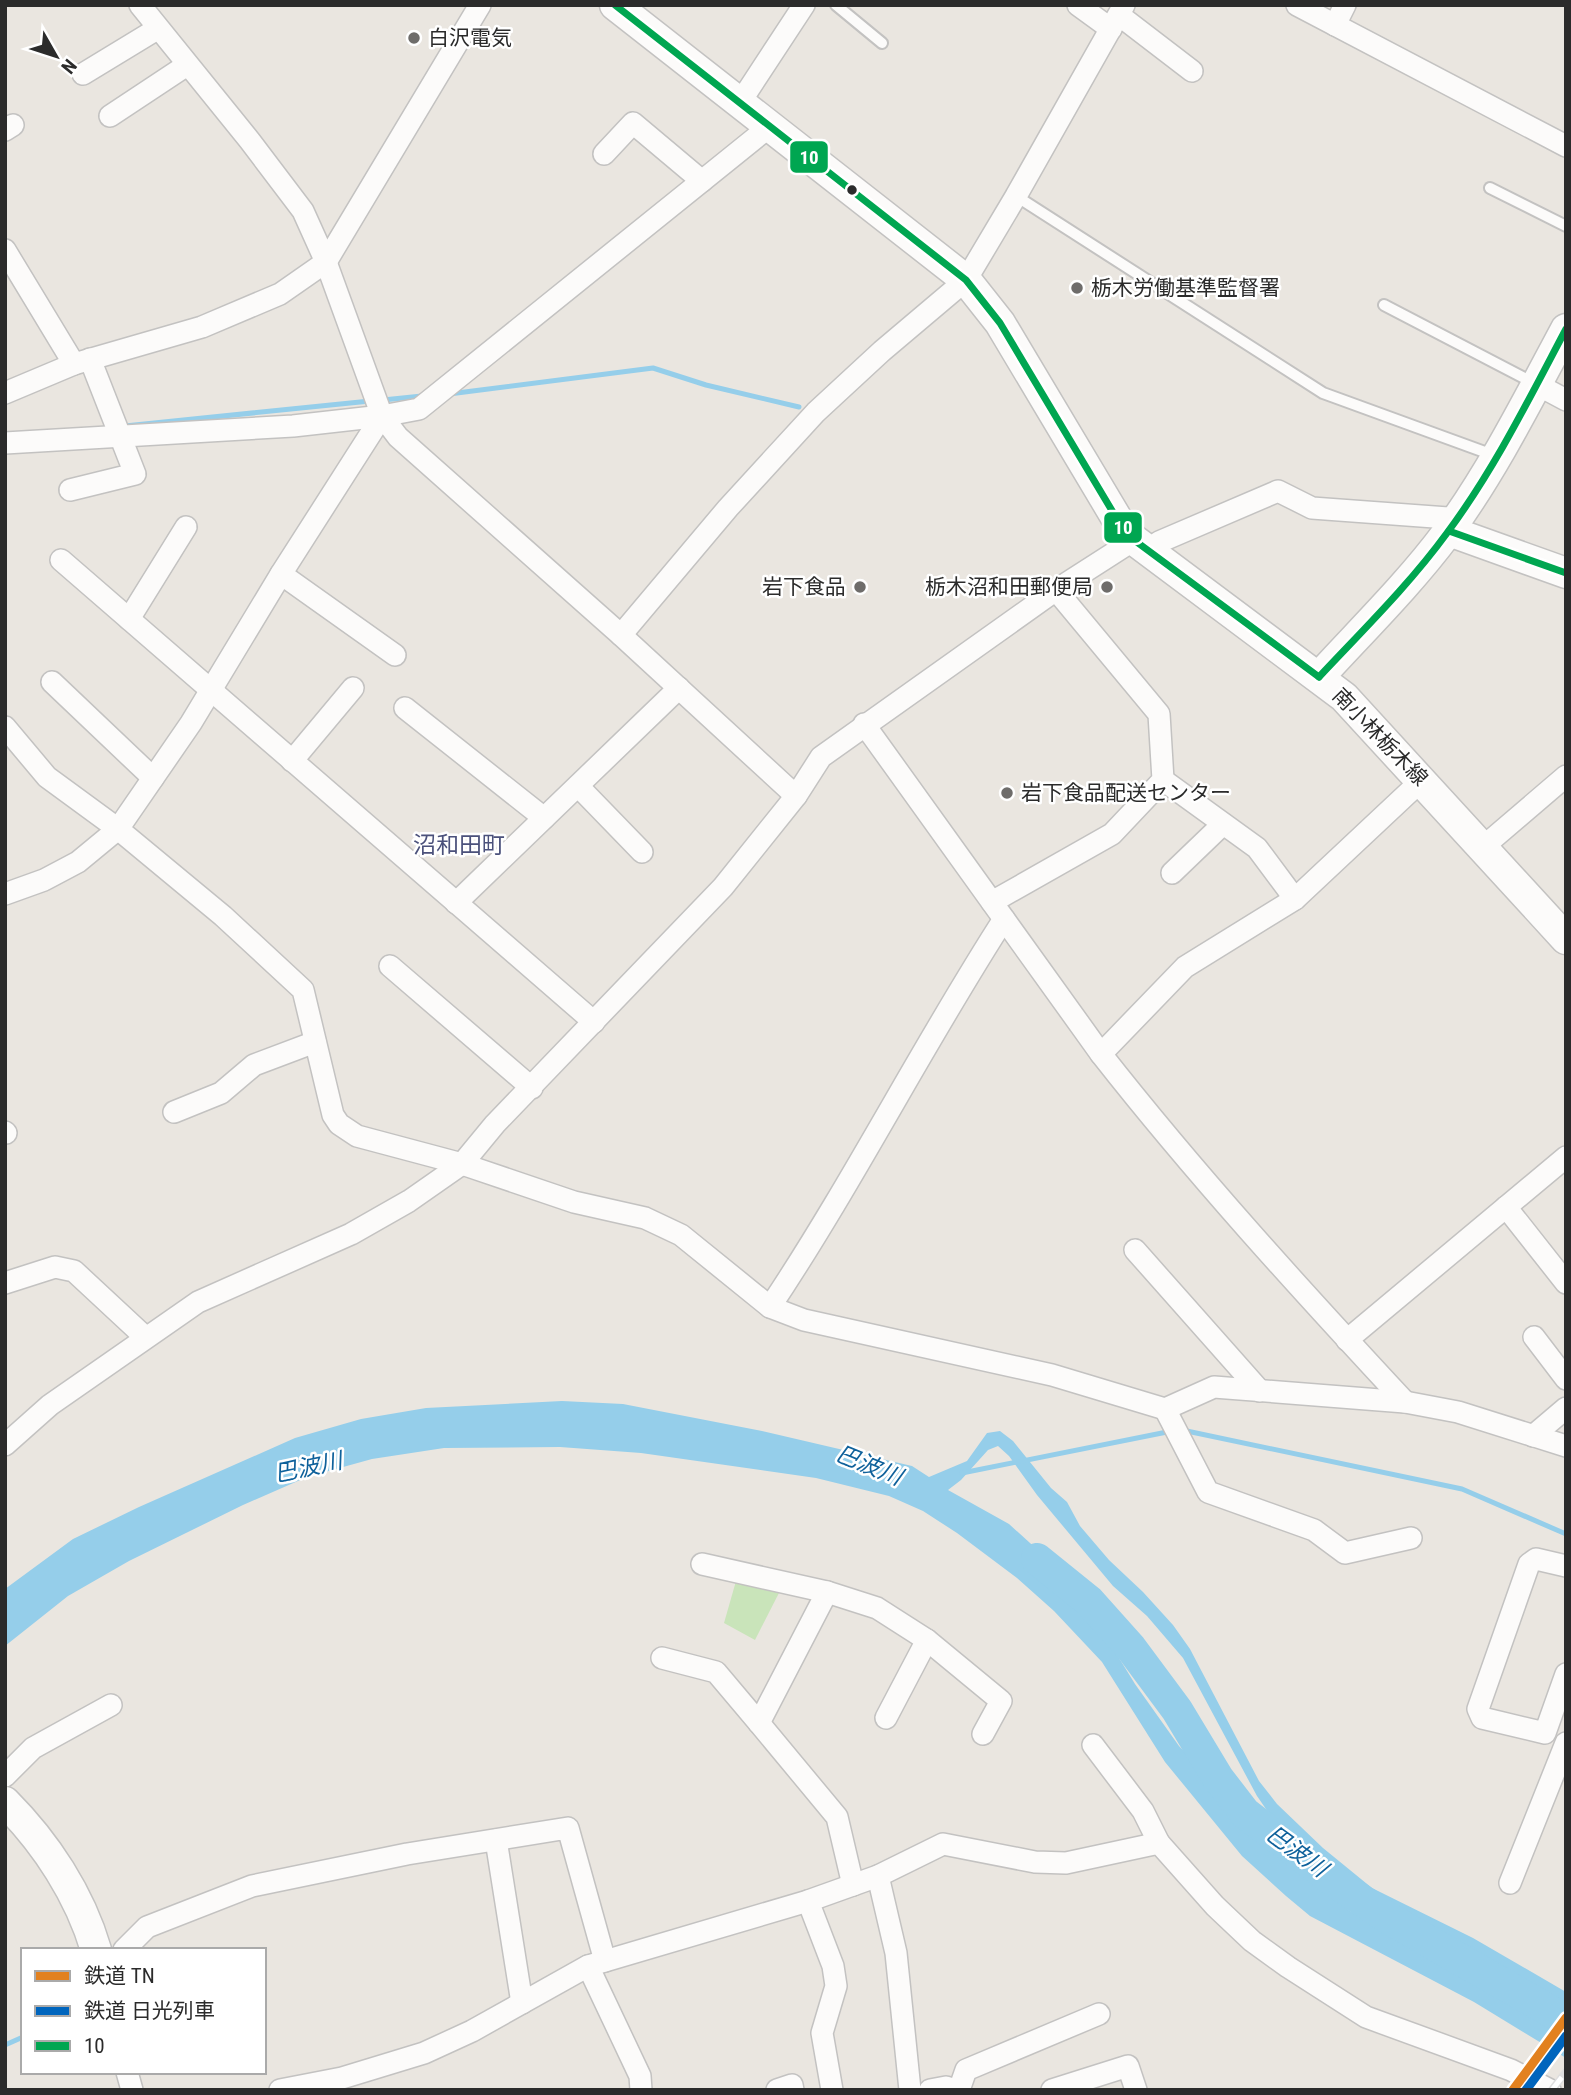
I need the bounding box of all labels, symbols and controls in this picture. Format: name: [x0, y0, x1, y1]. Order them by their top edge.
north arrow: [21, 21, 91, 91]
place label: 白沢電気: [428, 26, 512, 50]
marker: 白沢電気: [406, 30, 422, 46]
text: N: [56, 55, 81, 78]
line badge: 10: [789, 140, 829, 174]
text: 10: [799, 146, 819, 169]
unlabelled marker: [845, 183, 859, 197]
place label: 栃木労働基準監督署: [1091, 276, 1280, 300]
marker: 栃木労働基準監督署: [1069, 280, 1085, 296]
line badge: 10: [1103, 511, 1143, 544]
text: 10: [1113, 516, 1133, 539]
place label: 岩下食品: [762, 575, 846, 599]
place label: 栃木沼和田郵便局: [925, 575, 1093, 599]
marker: 岩下食品: [852, 579, 868, 595]
marker: 栃木沼和田郵便局: [1099, 579, 1115, 595]
street label: 南小林栃木線: [1328, 683, 1432, 791]
place label: 岩下食品配送センター: [1021, 781, 1231, 805]
marker: 岩下食品配送センター: [999, 785, 1015, 801]
district label: 沼和田町: [413, 832, 505, 859]
water label: 巴波川: [832, 1440, 909, 1492]
water label: 巴波川: [272, 1446, 348, 1488]
water label: 巴波川: [1261, 1820, 1335, 1884]
legend: [21, 1948, 266, 2074]
text: 鉄道 TN: [84, 1964, 155, 1988]
text: 鉄道 日光列車: [84, 1999, 215, 2023]
text: 10: [84, 2034, 105, 2058]

